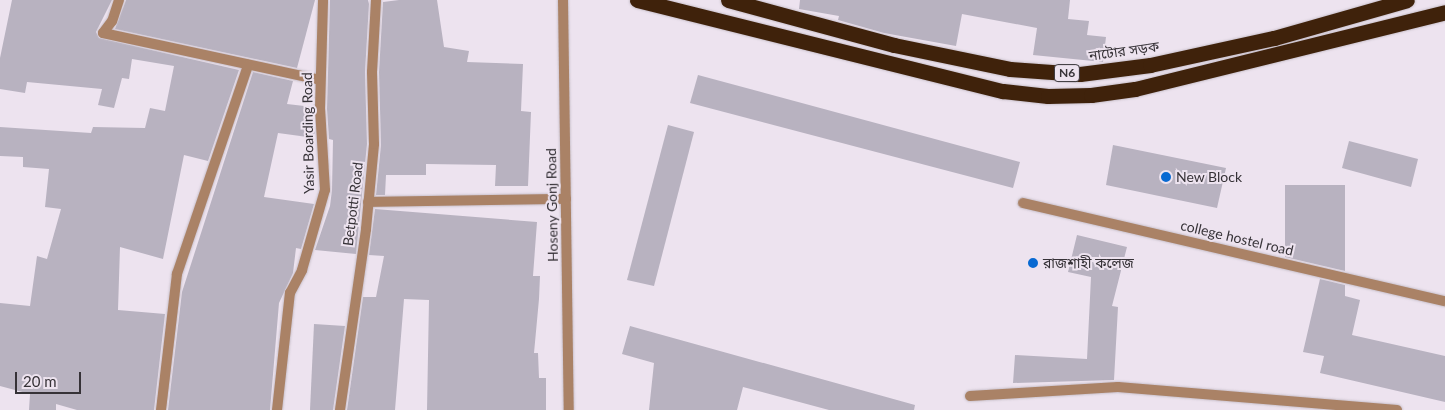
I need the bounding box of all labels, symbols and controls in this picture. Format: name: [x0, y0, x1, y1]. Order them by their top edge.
street label: নাটোর সড়ক: [1088, 38, 1160, 64]
road number: N6: [1053, 64, 1081, 82]
street label: Yasir Boarding Road: [299, 72, 317, 194]
street label: Hoseny Gonj Road: [543, 148, 561, 262]
street label: Betpotti Road: [340, 161, 366, 247]
place label: New Block: [1176, 169, 1242, 185]
marker: New Block: [1160, 171, 1172, 183]
street label: college hostel road: [1179, 217, 1295, 259]
place label: রাজশাহী কলেজ: [1043, 255, 1134, 271]
marker: রাজশাহী কলেজ: [1027, 257, 1039, 269]
scale bar: [18, 362, 84, 394]
text: 20 m: [23, 372, 57, 390]

